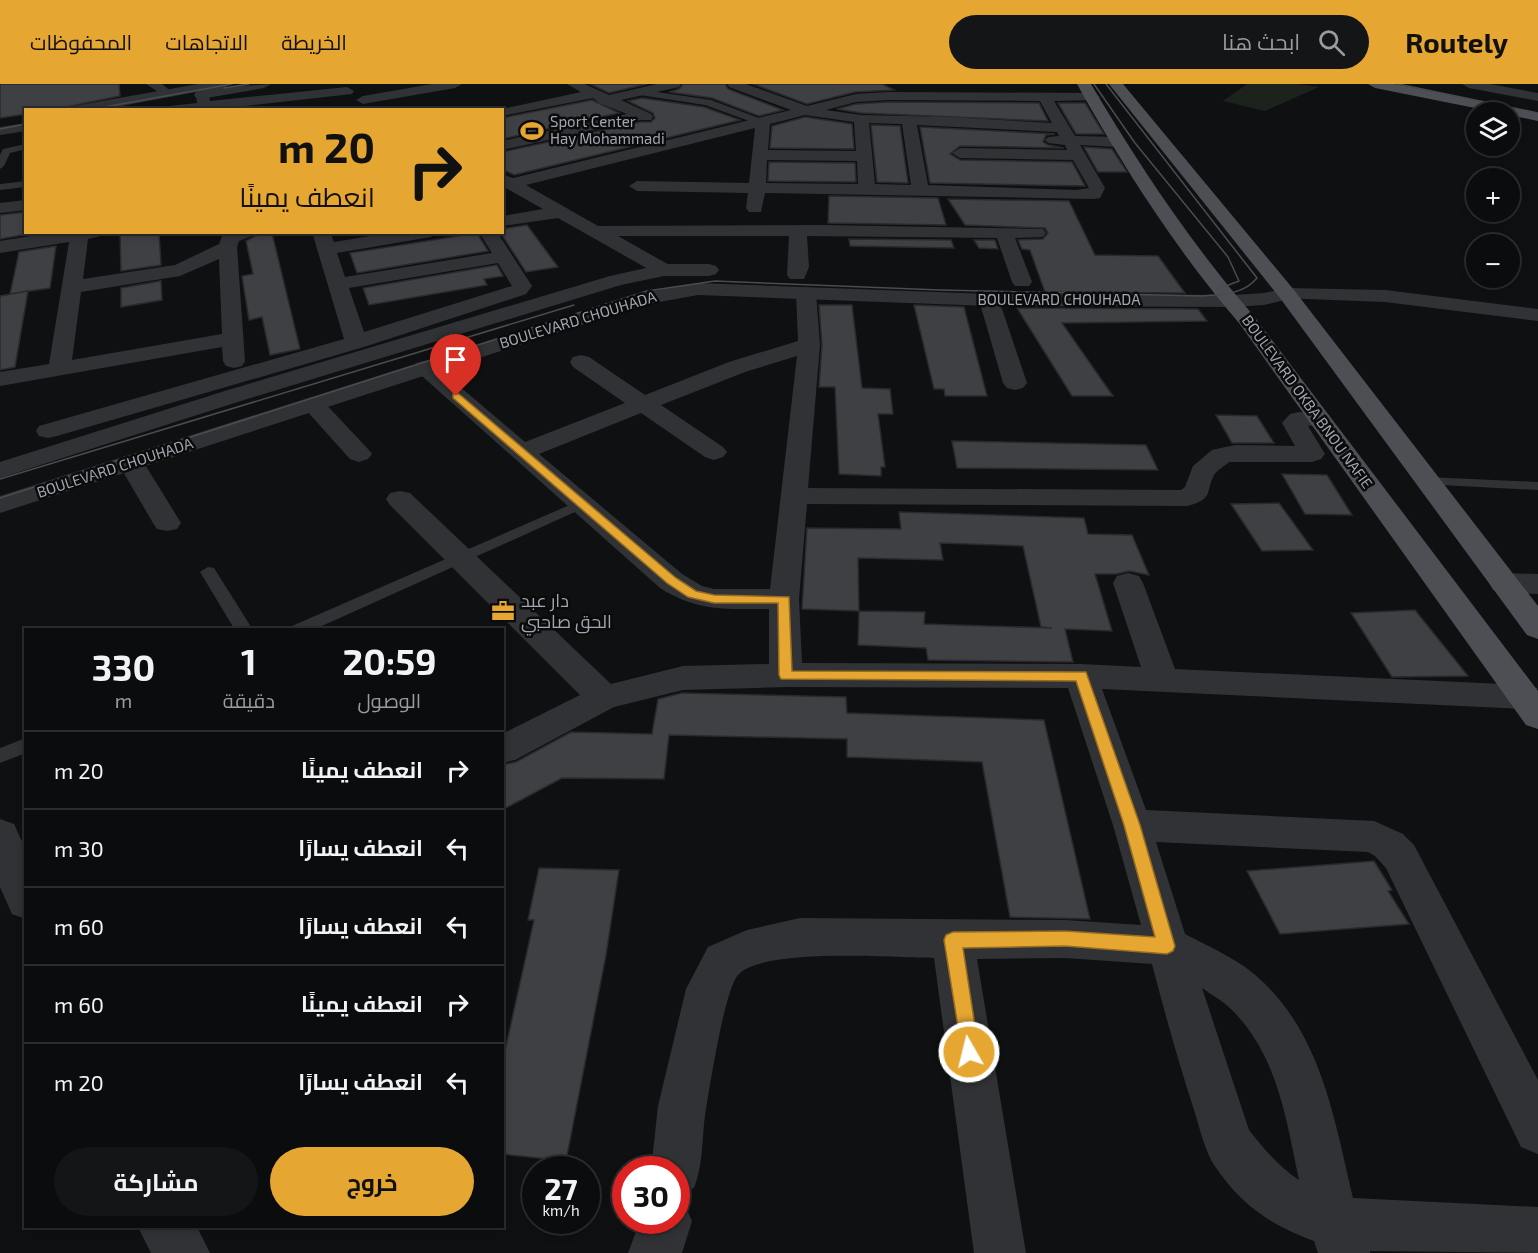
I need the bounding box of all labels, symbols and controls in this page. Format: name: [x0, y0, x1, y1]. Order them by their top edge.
search box: [949, 15, 1369, 69]
text: Routely: [1405, 25, 1508, 59]
icon: search: [1315, 26, 1348, 59]
text: ابحث هنا: [1222, 28, 1300, 54]
text: المحفوظات: [30, 29, 132, 54]
text: الاتجاهات: [165, 29, 248, 54]
text: الخريطة: [281, 29, 347, 54]
map controls: [1466, 102, 1520, 288]
button: layers: [1466, 102, 1520, 156]
place label: Sport Center Hay Mohammadi: [550, 112, 665, 147]
sports icon: Sport Center Hay Mohammadi: [519, 118, 545, 144]
text: 20 m: [278, 121, 375, 171]
icon: right: [396, 132, 474, 210]
button: +: [1466, 168, 1520, 222]
text: انعطف يمينًا: [239, 180, 375, 212]
button: −: [1466, 234, 1520, 288]
street label: BOULEVARD CHOUHADA: [497, 286, 659, 351]
street label: BOULEVARD CHOUHADA: [977, 290, 1141, 308]
street label: BOULEVARD OKBA BNOU NAFIE: [1239, 311, 1377, 492]
pin: [430, 334, 481, 396]
icon: arrive: [439, 343, 472, 376]
street label: BOULEVARD CHOUHADA: [34, 433, 196, 501]
place label: دار عبد الحق صاحبي: [521, 589, 612, 636]
office icon: دار عبد الحق صاحبي: [490, 598, 516, 624]
text: 1: [241, 639, 257, 682]
text: 20:59: [342, 639, 436, 682]
text: 330: [92, 645, 155, 688]
text: m: [115, 688, 132, 712]
text: دقيقة: [223, 688, 275, 712]
text: الوصول: [358, 688, 421, 712]
icon: right: [441, 754, 474, 787]
text: انعطف يمينًا: [301, 756, 423, 782]
text: 20 m: [54, 757, 104, 783]
icon: left: [441, 832, 474, 865]
text: انعطف يسارًا: [298, 834, 423, 860]
text: 30 m: [54, 835, 104, 861]
icon: left: [441, 910, 474, 943]
text: انعطف يسارًا: [298, 912, 423, 938]
text: 60 m: [54, 913, 104, 939]
icon: right: [441, 988, 474, 1021]
text: انعطف يمينًا: [301, 990, 423, 1016]
text: 60 m: [54, 991, 104, 1017]
position arrow: [937, 1020, 1001, 1084]
icon: left: [441, 1066, 474, 1099]
text: انعطف يسارًا: [298, 1068, 423, 1094]
text: 20 m: [54, 1069, 104, 1095]
button: مشاركة: [54, 1147, 258, 1216]
button: خروج: [270, 1147, 474, 1216]
speed limit sign: 30: [612, 1156, 690, 1234]
text: 27: [544, 1170, 578, 1206]
text: km/h: [542, 1201, 580, 1219]

